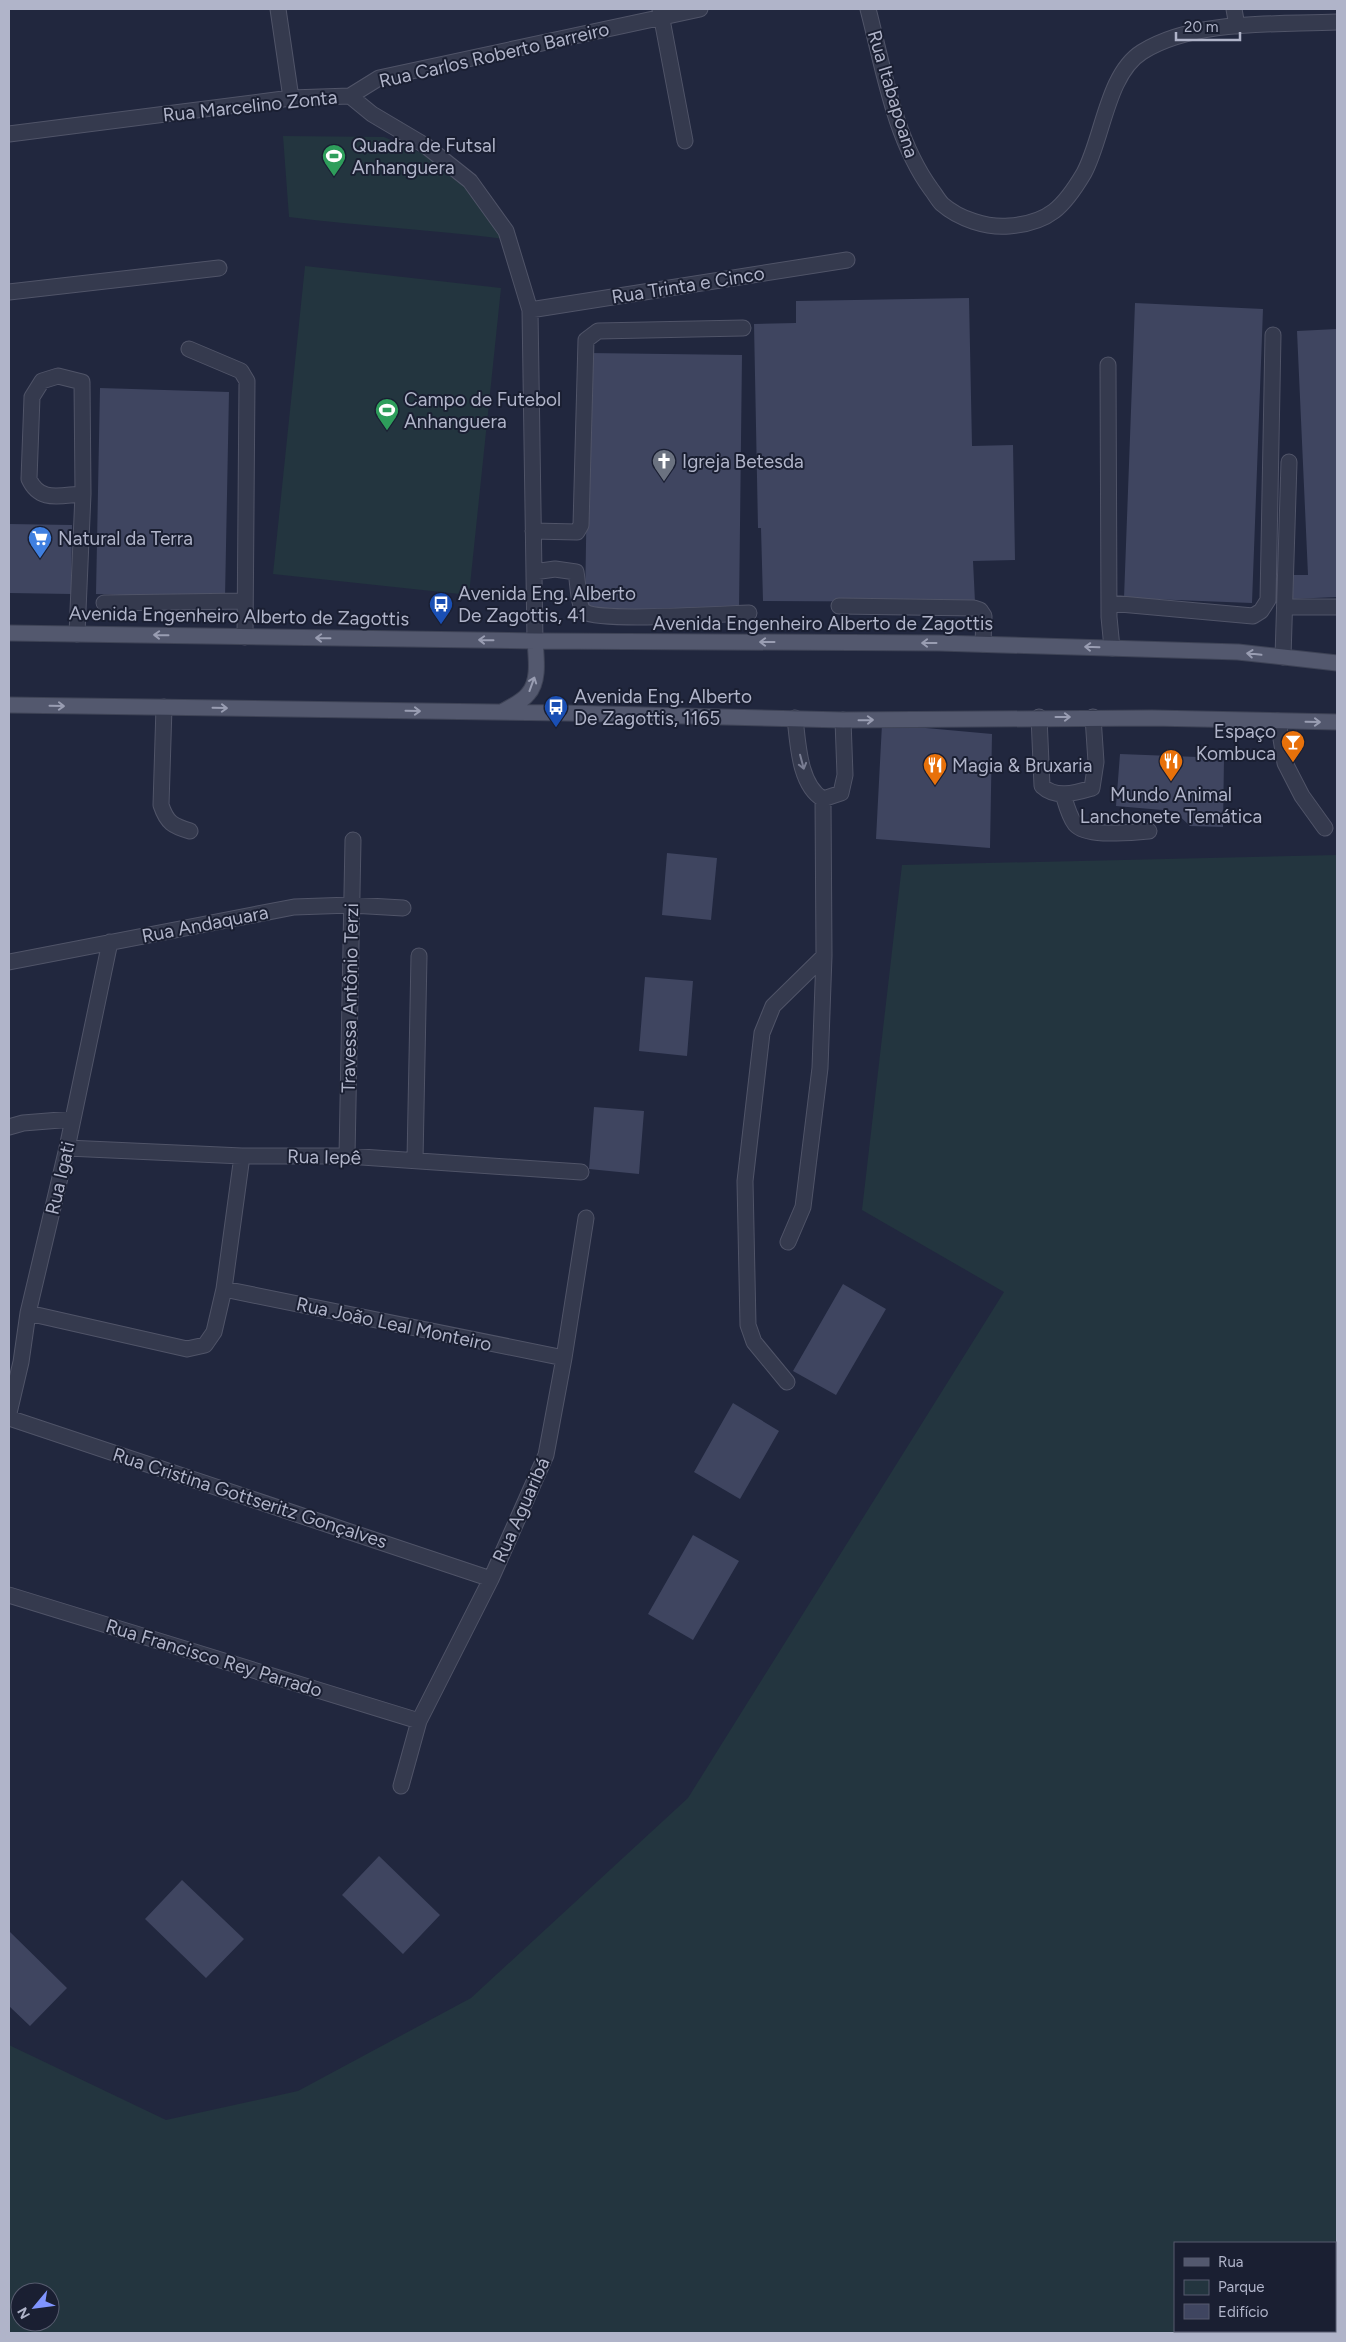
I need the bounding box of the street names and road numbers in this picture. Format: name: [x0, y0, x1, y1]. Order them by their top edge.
street label: Rua Carlos Roberto Barreiro: [377, 17, 611, 93]
street label: Rua Itabapoana: [863, 28, 923, 160]
street label: Rua Marcelino Zonta: [162, 85, 338, 127]
street label: Rua Trinta e Cinco: [610, 262, 766, 308]
street label: Avenida Engenheiro Alberto de Zagottis: [69, 602, 410, 630]
street label: Avenida Engenheiro Alberto de Zagottis: [653, 612, 993, 635]
street label: Rua Andaquara: [140, 900, 270, 948]
street label: Travessa Antônio Terzi: [337, 903, 363, 1093]
street label: Rua Igati: [40, 1139, 80, 1217]
street label: Rua Iepê: [287, 1145, 361, 1169]
street label: Rua João Leal Monteiro: [294, 1292, 494, 1356]
street label: Rua Cristina Gottseritz Gonçalves: [110, 1443, 390, 1553]
street label: Rua Aguaribá: [488, 1454, 554, 1566]
street label: Rua Francisco Rey Parrado: [103, 1614, 325, 1702]

